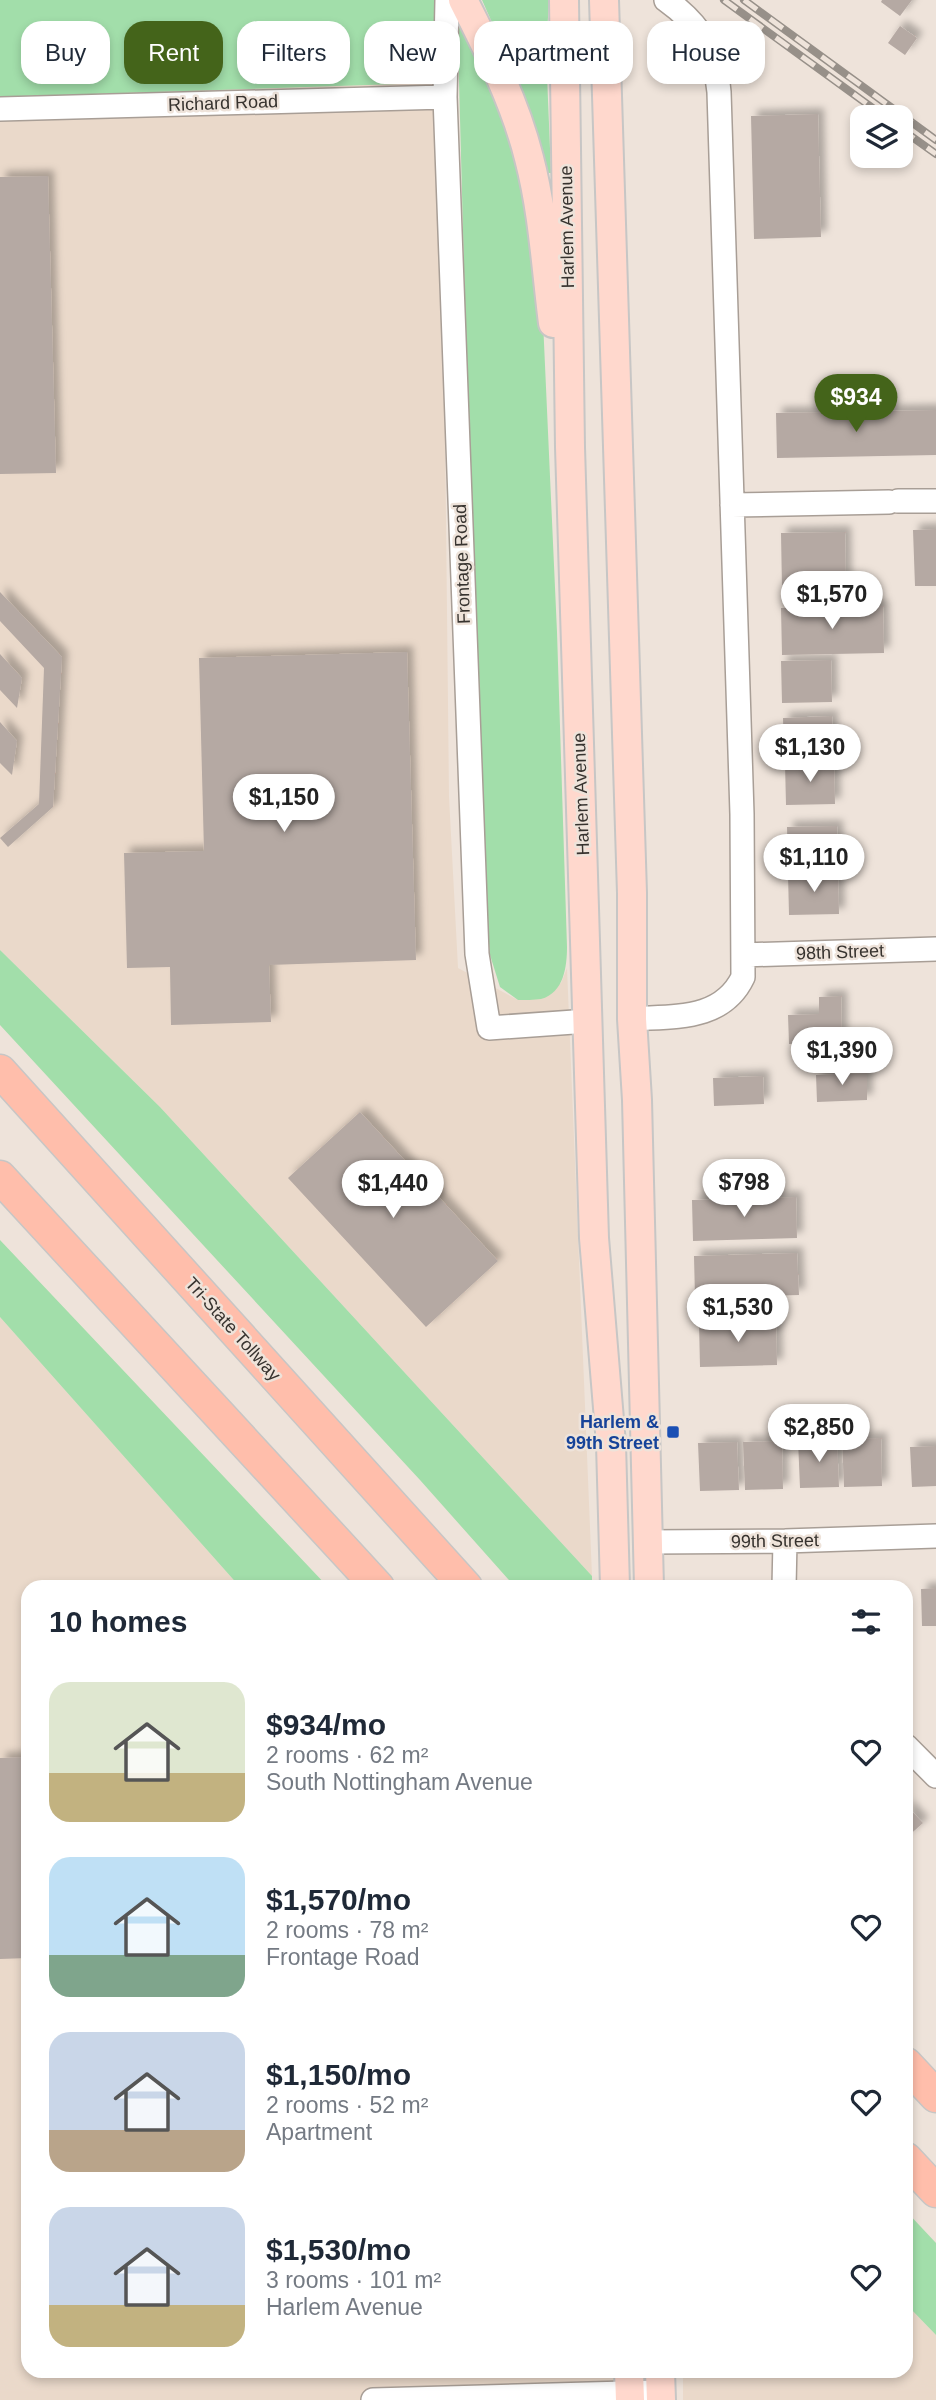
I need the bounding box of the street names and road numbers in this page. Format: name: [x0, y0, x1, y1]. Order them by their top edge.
street label: Richard Road: [168, 91, 278, 115]
street label: Harlem Avenue: [556, 165, 578, 289]
street label: Frontage Road: [450, 504, 474, 624]
street label: Harlem Avenue: [569, 732, 593, 856]
street label: 98th Street: [796, 940, 884, 964]
street label: Tri-State Tollway: [181, 1273, 285, 1385]
street label: 99th Street: [731, 1530, 819, 1552]

